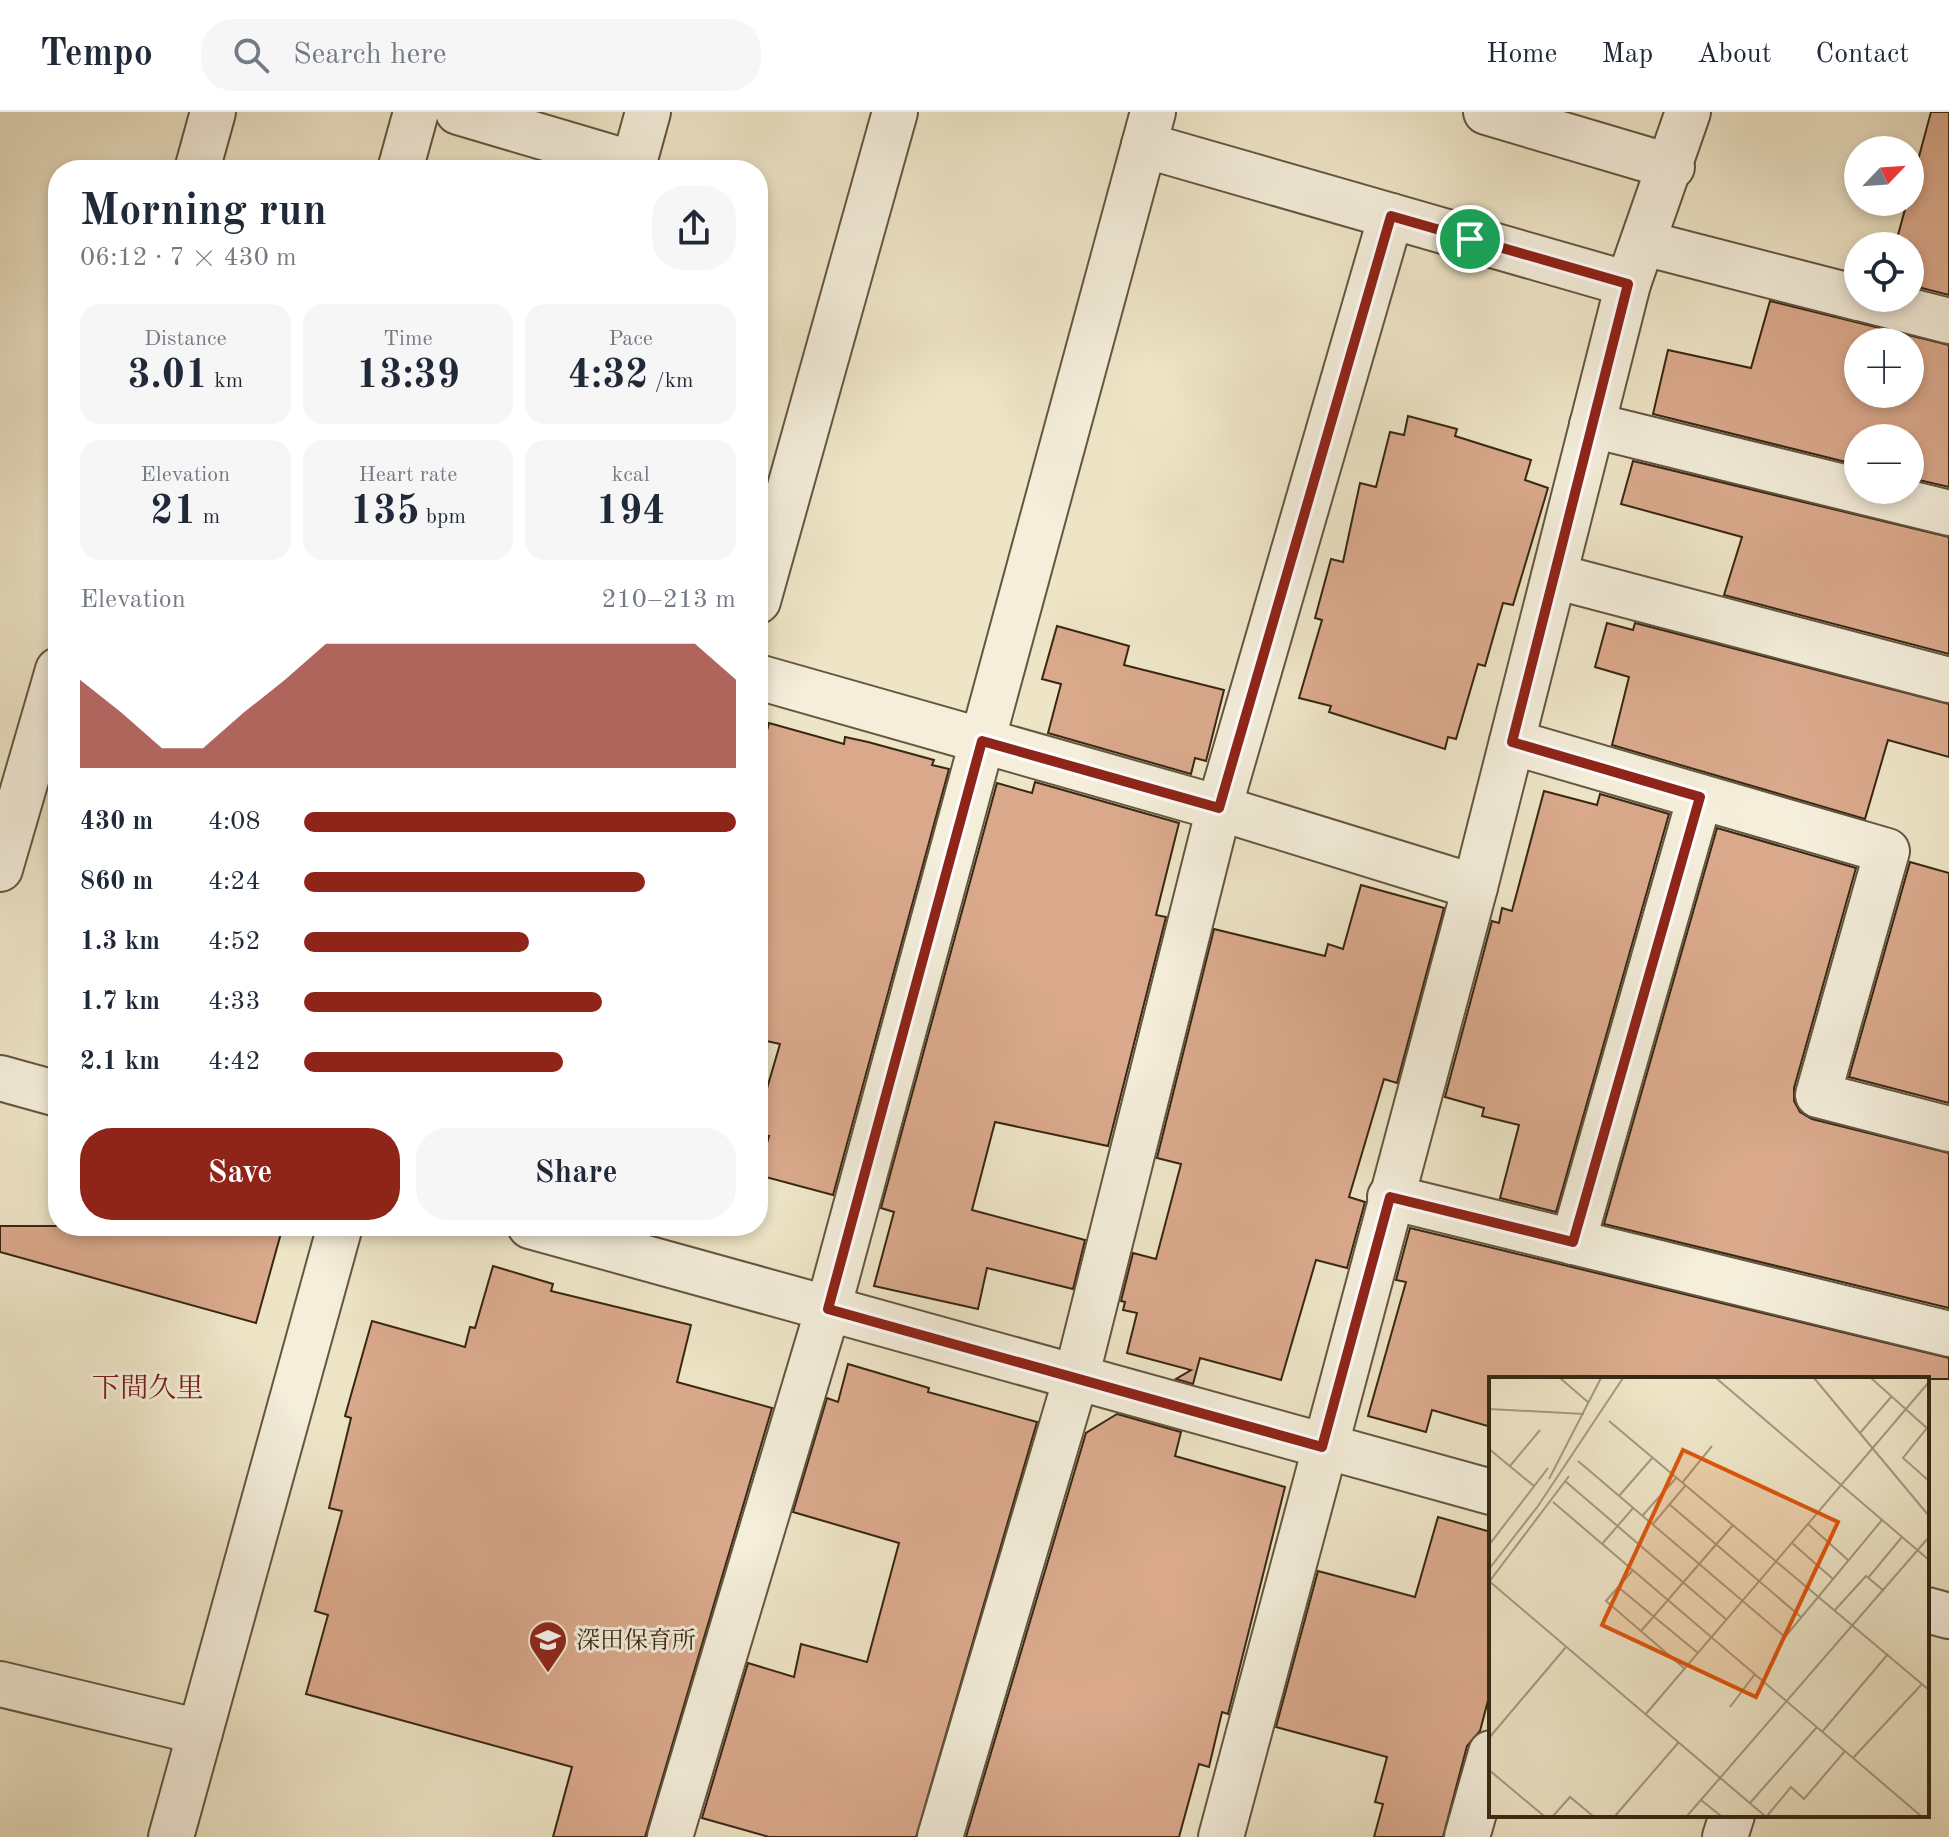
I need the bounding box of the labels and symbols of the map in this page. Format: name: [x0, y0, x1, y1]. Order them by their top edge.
north arrow: [1844, 136, 1924, 216]
pin: [1436, 205, 1504, 273]
district label: 下間久里: [92, 1373, 204, 1404]
inset map: [1489, 1377, 1929, 1817]
school or university icon: 深田保育所: [527, 1619, 569, 1674]
place label: 深田保育所: [576, 1627, 696, 1654]

